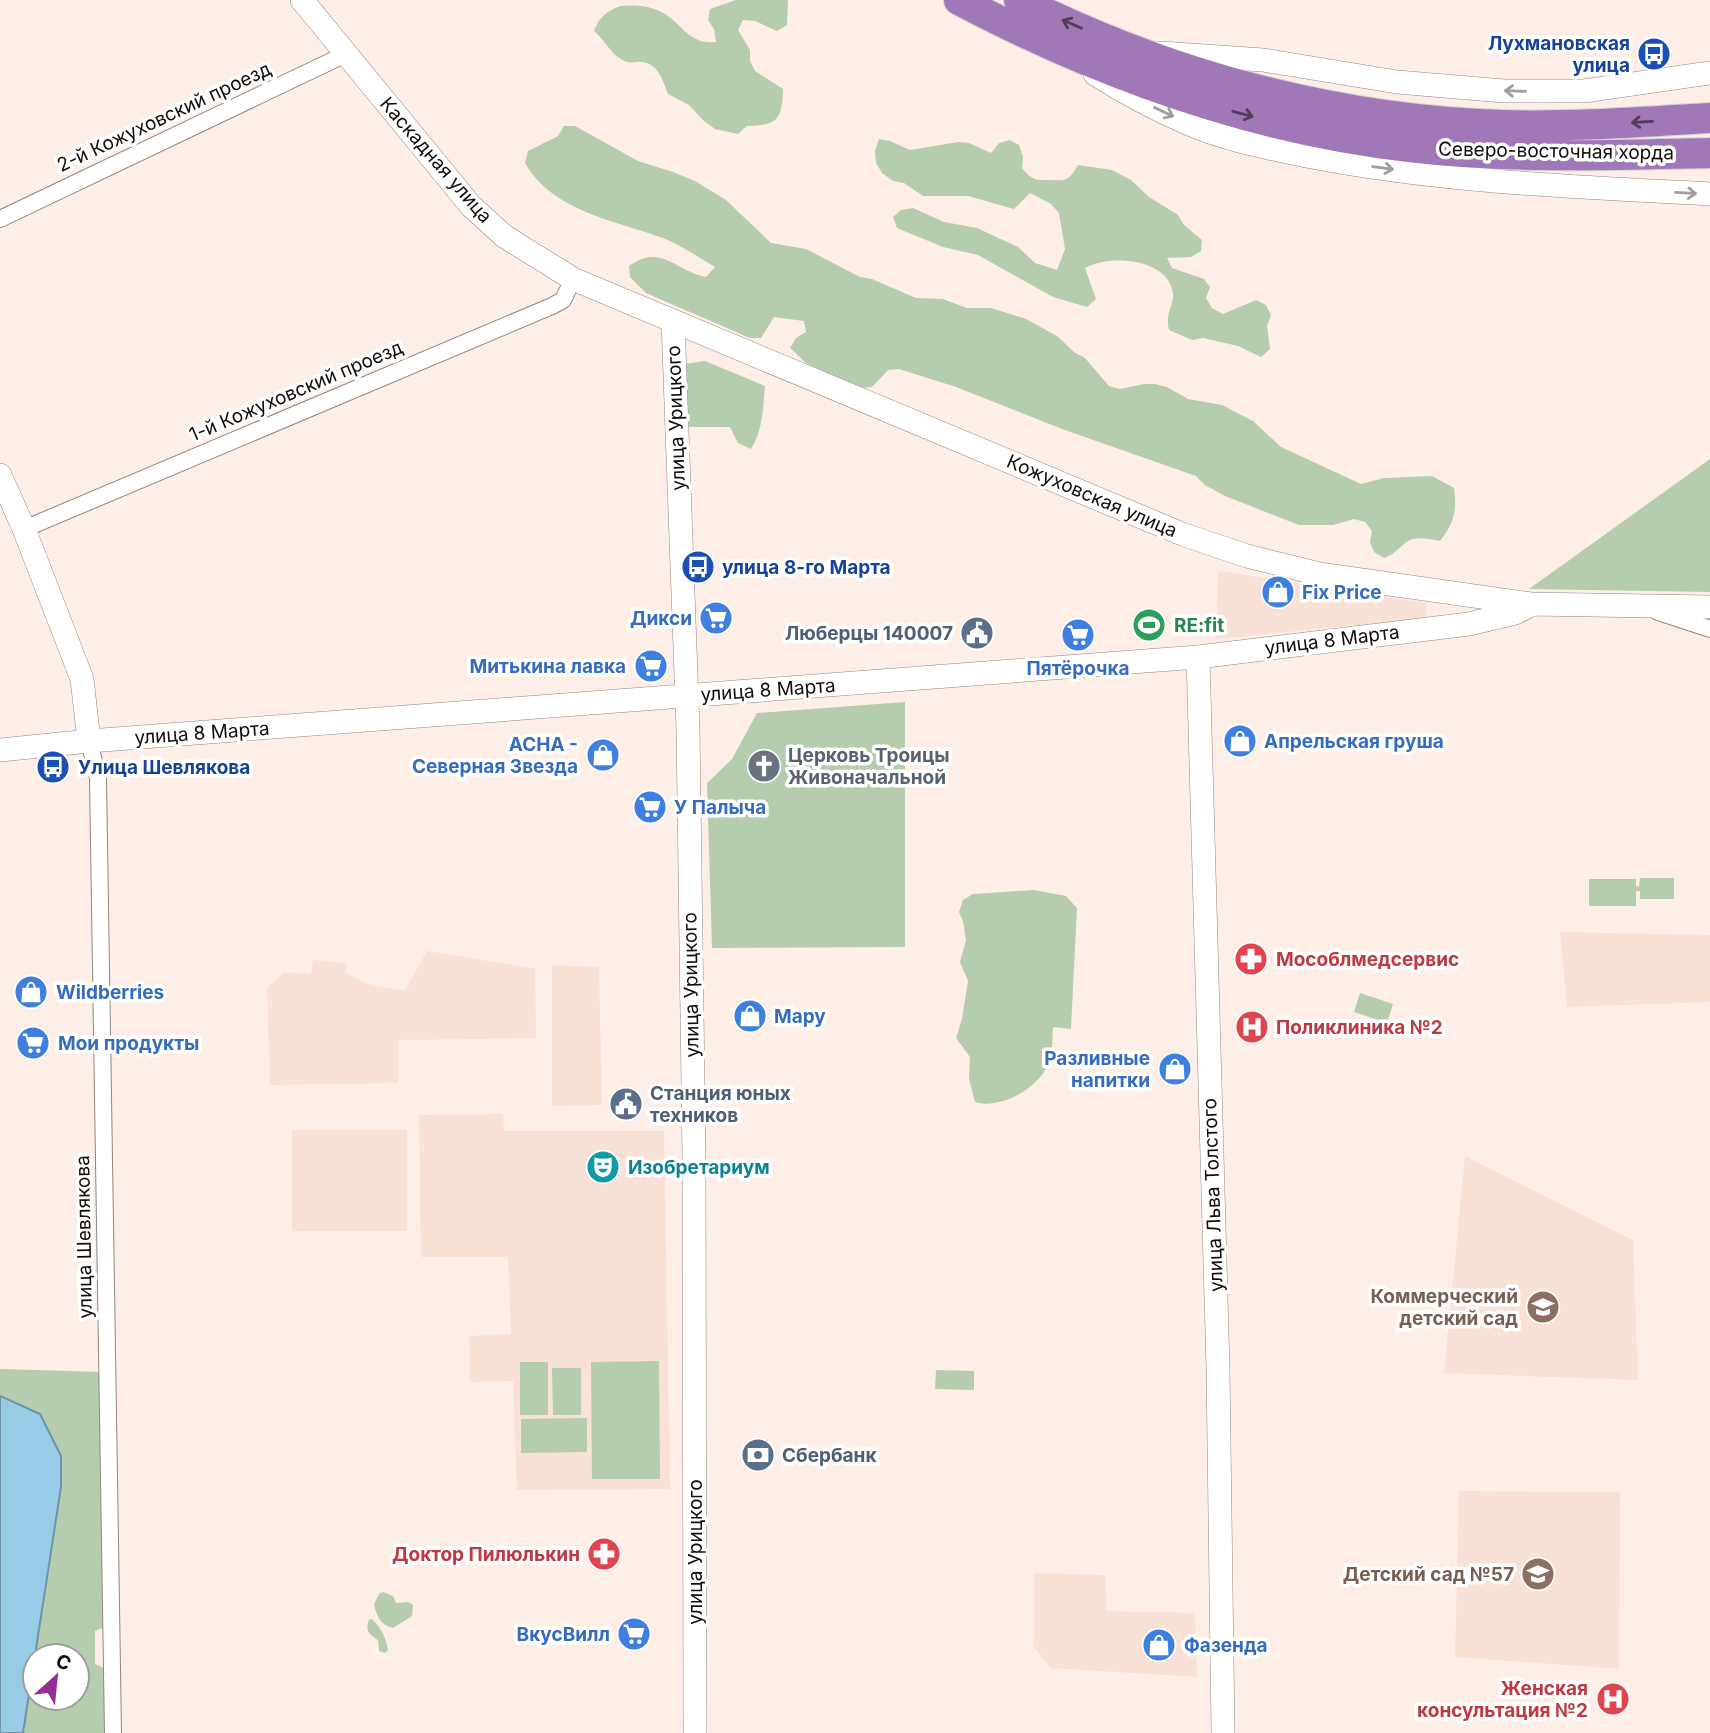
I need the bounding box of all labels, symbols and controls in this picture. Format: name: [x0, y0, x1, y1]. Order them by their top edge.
one-way arrow: [1062, 17, 1084, 30]
place label: Лухмановская улица: [1488, 32, 1630, 77]
bus stop icon: Лухмановская улица: [1635, 35, 1673, 73]
street label: 2-й Кожуховский проезд: [53, 57, 275, 177]
one-way arrow: [1504, 85, 1527, 98]
street label: Каскадная улица: [375, 92, 497, 228]
one-way arrow: [1153, 105, 1174, 119]
one-way arrow: [1231, 108, 1254, 121]
one-way arrow: [1631, 116, 1654, 129]
street label: Северо-восточная хорда: [1438, 137, 1674, 165]
one-way arrow: [1371, 162, 1394, 175]
one-way arrow: [1674, 187, 1697, 200]
street label: 1-й Кожуховский проезд: [186, 336, 406, 446]
street label: улица Урицкого: [662, 345, 690, 491]
street label: Кожуховская улица: [1003, 450, 1181, 542]
bus stop icon: улица 8-го Марта: [679, 548, 717, 586]
place label: улица 8-го Марта: [722, 556, 891, 579]
shop icon: Fix Price: [1259, 573, 1297, 611]
place label: Fix Price: [1302, 581, 1382, 604]
supermarket icon: Дикси: [697, 599, 735, 637]
sports icon: RE:fit: [1130, 606, 1168, 644]
place label: Дикси: [630, 607, 692, 630]
public building icon: Люберцы 140007: [958, 614, 996, 652]
place label: RE:fit: [1174, 614, 1224, 637]
supermarket icon: Пятёрочка: [1059, 616, 1097, 654]
street label: улица 8 Марта: [1263, 620, 1401, 660]
place label: Люберцы 140007: [785, 622, 953, 645]
supermarket icon: Митькина лавка: [632, 647, 670, 685]
place label: Митькина лавка: [470, 655, 626, 678]
place label: Пятёрочка: [1026, 657, 1130, 680]
street label: улица 8 Марта: [700, 674, 836, 706]
street label: улица 8 Марта: [134, 717, 270, 749]
shop icon: Апрельская груша: [1221, 722, 1259, 760]
place label: Апрельская груша: [1264, 730, 1444, 753]
place label: АСНА - Северная Звезда: [412, 733, 578, 778]
shop icon: АСНА - Северная Звезда: [584, 736, 622, 774]
place label: Церковь Троицы Живоначальной: [788, 744, 950, 789]
church icon: Церковь Троицы Живоначальной: [745, 747, 783, 785]
bus stop icon: Улица Шевлякова: [34, 748, 72, 786]
place label: Улица Шевлякова: [78, 756, 250, 779]
supermarket icon: У Палыча: [631, 788, 669, 826]
place label: У Палыча: [674, 796, 766, 819]
street label: улица Урицкого: [678, 912, 704, 1058]
pharmacy icon: Мособлмедсервис: [1232, 940, 1270, 978]
place label: Мособлмедсервис: [1276, 948, 1459, 971]
shop icon: Wildberries: [12, 973, 50, 1011]
place label: Wildberries: [56, 981, 164, 1004]
shop icon: Мару: [731, 997, 769, 1035]
place label: Мару: [774, 1005, 826, 1028]
hospital icon: Поликлиника №2: [1233, 1008, 1271, 1046]
place label: Поликлиника №2: [1276, 1016, 1443, 1039]
supermarket icon: Мои продукты: [14, 1024, 52, 1062]
place label: Мои продукты: [58, 1032, 199, 1055]
place label: Разливные напитки: [1044, 1047, 1150, 1092]
shop icon: Разливные напитки: [1156, 1050, 1194, 1088]
place label: Станция юных техников: [650, 1082, 791, 1127]
public building icon: Станция юных техников: [607, 1085, 645, 1123]
street label: улица Льва Толстого: [1198, 1098, 1228, 1292]
theatre icon: Изобретариум: [584, 1148, 622, 1186]
street label: улица Шевлякова: [71, 1155, 97, 1319]
place label: Изобретариум: [628, 1156, 770, 1179]
place label: Коммерческий детский сад: [1370, 1285, 1518, 1330]
school or university icon: Коммерческий детский сад: [1524, 1288, 1562, 1326]
bank icon: Сбербанк: [739, 1436, 777, 1474]
place label: Сбербанк: [782, 1444, 876, 1467]
street label: улица Урицкого: [684, 1479, 707, 1625]
pharmacy icon: Доктор Пилюлькин: [585, 1535, 623, 1573]
place label: Доктор Пилюлькин: [392, 1543, 580, 1566]
school or university icon: Детский сад №57: [1519, 1555, 1557, 1593]
place label: Детский сад №57: [1343, 1563, 1514, 1586]
supermarket icon: ВкусВилл: [615, 1615, 653, 1653]
place label: ВкусВилл: [517, 1623, 610, 1646]
shop icon: Фазенда: [1140, 1626, 1178, 1664]
place label: Фазенда: [1184, 1634, 1268, 1657]
north arrow: [21, 1642, 91, 1712]
text: С: [52, 1649, 75, 1676]
place label: Женская консультация №2: [1417, 1677, 1588, 1722]
hospital icon: Женская консультация №2: [1594, 1680, 1632, 1718]

